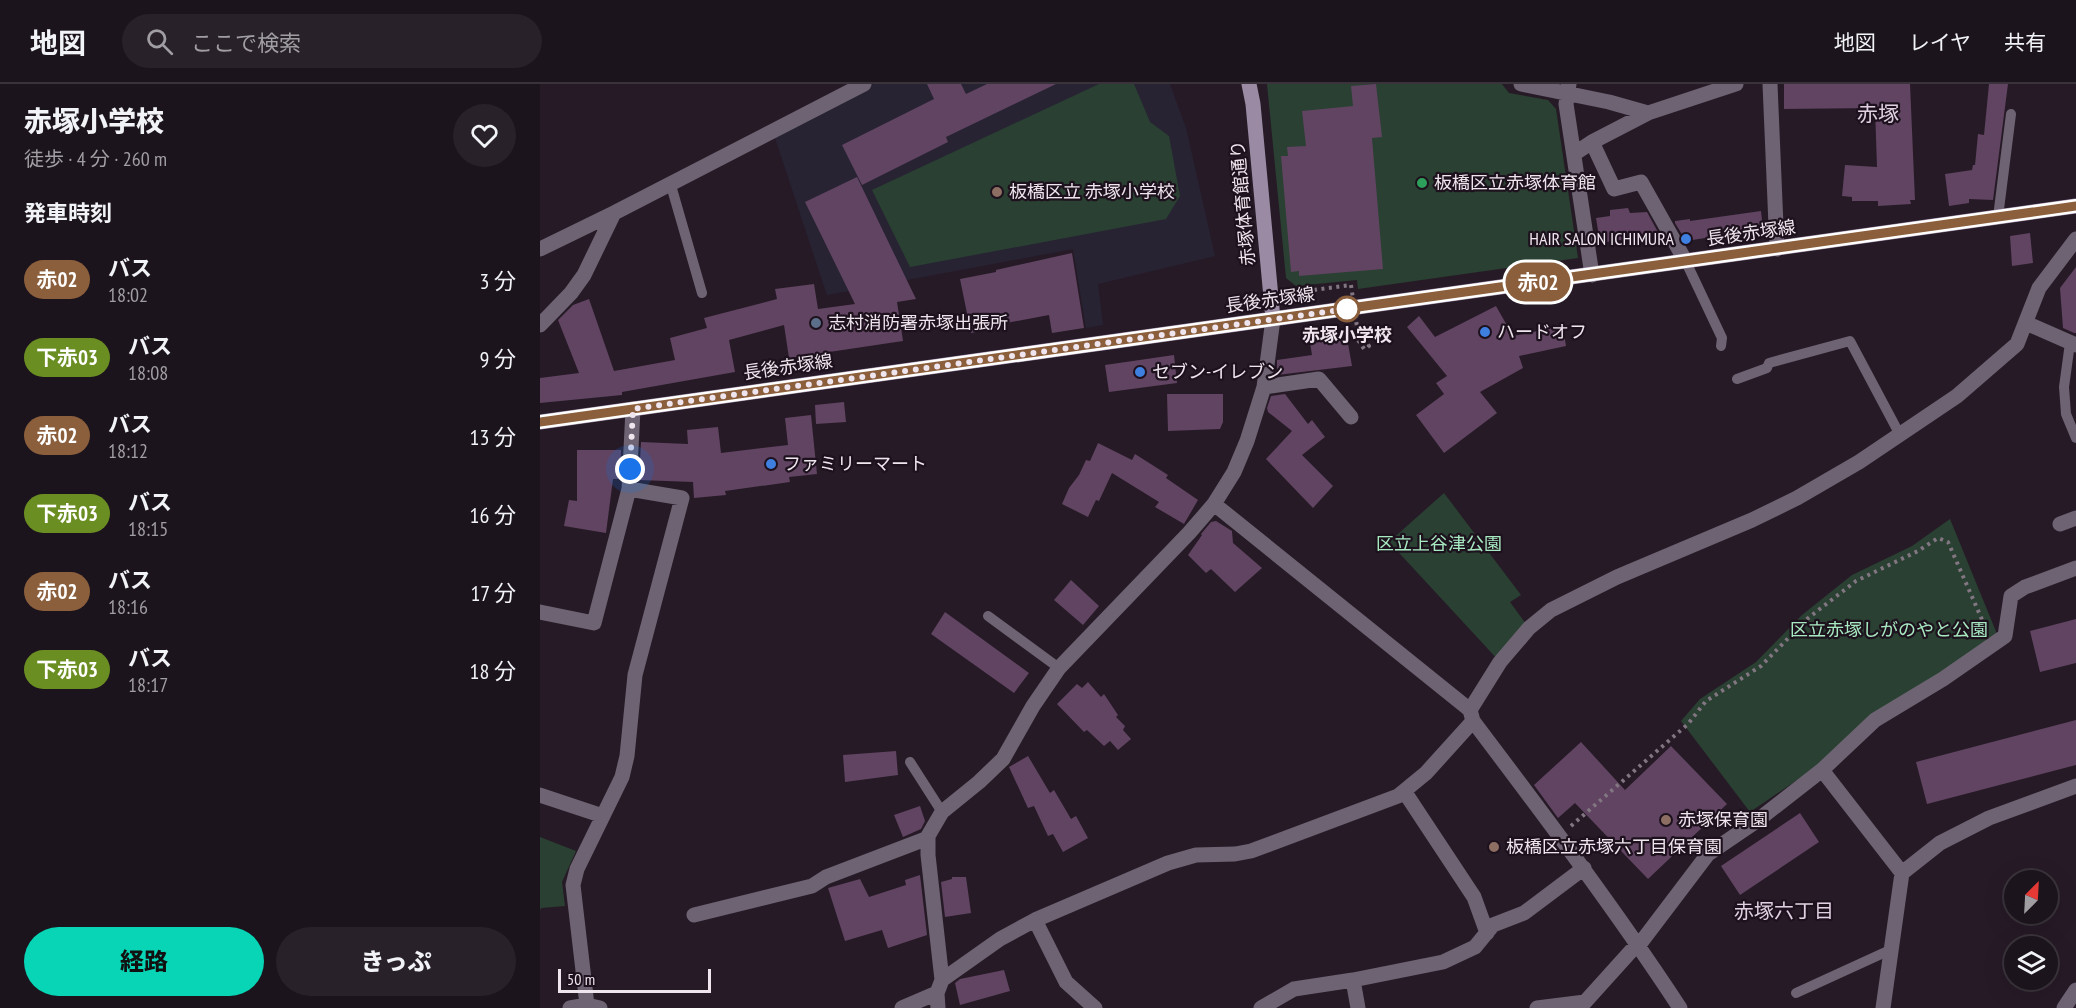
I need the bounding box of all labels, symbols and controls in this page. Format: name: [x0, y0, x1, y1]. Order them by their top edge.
search box: [122, 14, 542, 68]
text: 地図: [30, 24, 86, 61]
icon: search: [143, 25, 176, 58]
text: ここで検索: [191, 29, 301, 57]
text: 地図: [1834, 29, 1876, 56]
text: レイヤ: [1909, 29, 1971, 56]
text: 共有: [2004, 29, 2046, 56]
district label: 赤塚: [1857, 100, 1899, 127]
text: 赤塚小学校: [24, 102, 164, 139]
button: heart: [453, 104, 516, 167]
street label: 赤塚体育館通り: [1226, 139, 1259, 267]
text: 徒歩 · 4 分 · 260 m: [24, 146, 167, 172]
place label: 板橋区立赤塚体育館: [1434, 171, 1596, 194]
marker: 板橋区立赤塚体育館: [1415, 176, 1429, 190]
place label: 板橋区立 赤塚小学校: [1009, 180, 1175, 203]
marker: 板橋区立 赤塚小学校: [990, 185, 1004, 199]
text: 発車時刻: [24, 199, 112, 227]
street label: 長後赤塚線: [1705, 215, 1797, 250]
place label: HAIR SALON ICHIMURA: [1529, 227, 1674, 250]
marker: HAIR SALON ICHIMURA: [1679, 232, 1693, 246]
text: バス: [108, 254, 152, 282]
line badge: 赤02: [1504, 262, 1572, 302]
text: 赤02: [36, 266, 78, 293]
text: 3 分: [479, 267, 516, 295]
text: 赤02: [1517, 269, 1559, 296]
text: 18:02: [108, 282, 148, 308]
street label: 長後赤塚線: [1224, 282, 1316, 317]
marker: 赤塚小学校: [1334, 296, 1360, 322]
place label: 志村消防署赤塚出張所: [828, 311, 1008, 334]
marker: 志村消防署赤塚出張所: [809, 316, 823, 330]
place label: ハードオフ: [1497, 320, 1587, 343]
place label: 赤塚小学校: [1302, 323, 1392, 346]
marker: ハードオフ: [1478, 325, 1492, 339]
text: バス: [128, 332, 172, 360]
text: 下赤03: [36, 344, 98, 371]
text: 9 分: [479, 345, 516, 373]
street label: 長後赤塚線: [742, 349, 834, 384]
text: 18:08: [128, 360, 168, 386]
place label: セブン-イレブン: [1152, 360, 1283, 383]
marker: セブン-イレブン: [1133, 365, 1147, 379]
text: バス: [108, 410, 152, 438]
text: 赤02: [36, 422, 78, 449]
text: 13 分: [470, 423, 516, 451]
text: 18:12: [108, 438, 148, 464]
place label: ファミリーマート: [783, 452, 927, 475]
your location: [615, 454, 645, 484]
marker: ファミリーマート: [764, 457, 778, 471]
text: バス: [128, 488, 172, 516]
text: 下赤03: [36, 500, 98, 527]
text: 16 分: [470, 501, 516, 529]
text: 18:15: [128, 516, 168, 542]
park label: 区立上谷津公園: [1376, 532, 1502, 555]
text: バス: [108, 566, 152, 594]
text: 赤02: [36, 578, 78, 605]
text: 17 分: [470, 579, 516, 607]
text: 18:16: [108, 594, 148, 620]
park label: 区立赤塚しがのやと公園: [1790, 618, 1988, 641]
text: バス: [128, 644, 172, 672]
text: 下赤03: [36, 656, 98, 683]
text: 18 分: [470, 657, 516, 685]
text: 18:17: [128, 672, 168, 698]
place label: 赤塚保育園: [1678, 808, 1768, 831]
marker: 赤塚保育園: [1659, 813, 1673, 827]
place label: 板橋区立赤塚六丁目保育園: [1506, 835, 1722, 858]
marker: 板橋区立赤塚六丁目保育園: [1487, 840, 1501, 854]
north arrow: [2004, 870, 2058, 924]
map controls: [2004, 870, 2058, 990]
district label: 赤塚六丁目: [1734, 898, 1834, 924]
button: 経路: [24, 927, 264, 996]
button: きっぷ: [276, 927, 516, 996]
button: layers: [2004, 936, 2058, 990]
scale bar: [558, 966, 711, 994]
text: 50 m: [567, 969, 595, 989]

